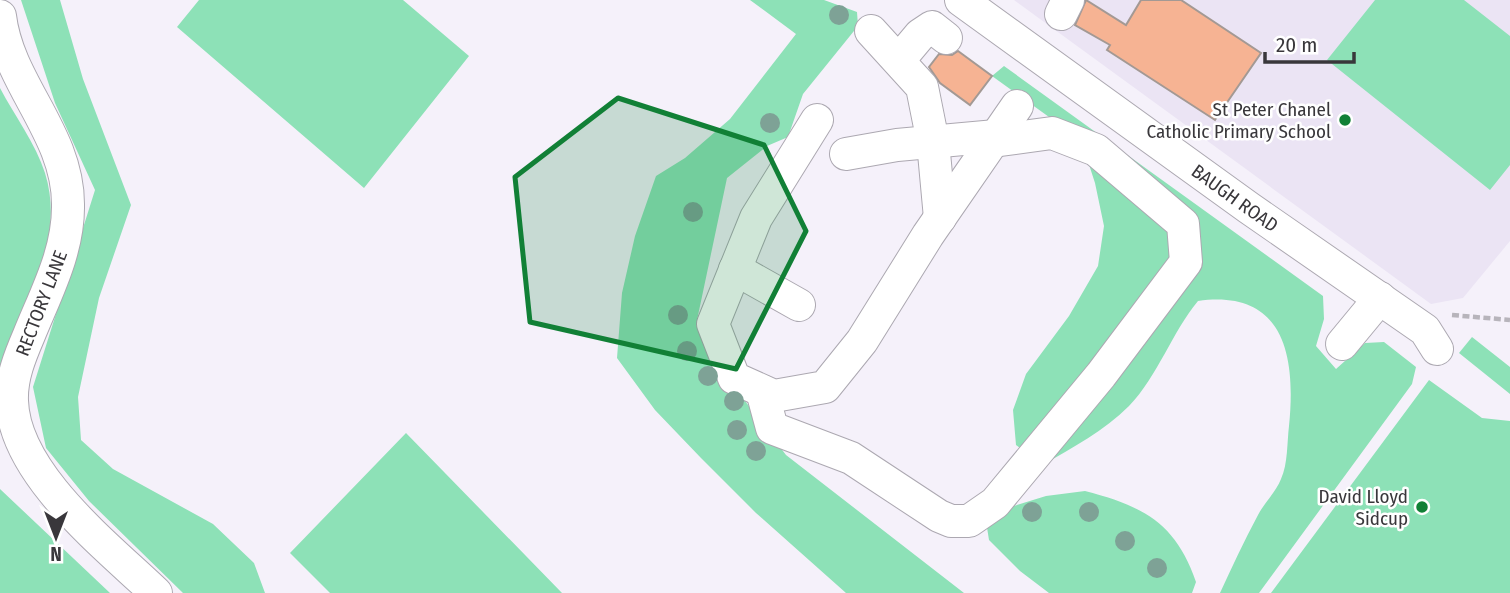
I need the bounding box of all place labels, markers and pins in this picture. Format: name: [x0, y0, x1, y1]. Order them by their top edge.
place label: St Peter Chanel Catholic Primary School: [1147, 98, 1331, 143]
marker: St Peter Chanel Catholic Primary School: [1337, 112, 1353, 128]
place label: David Lloyd Sidcup: [1319, 485, 1408, 530]
marker: David Lloyd Sidcup: [1414, 499, 1430, 515]

